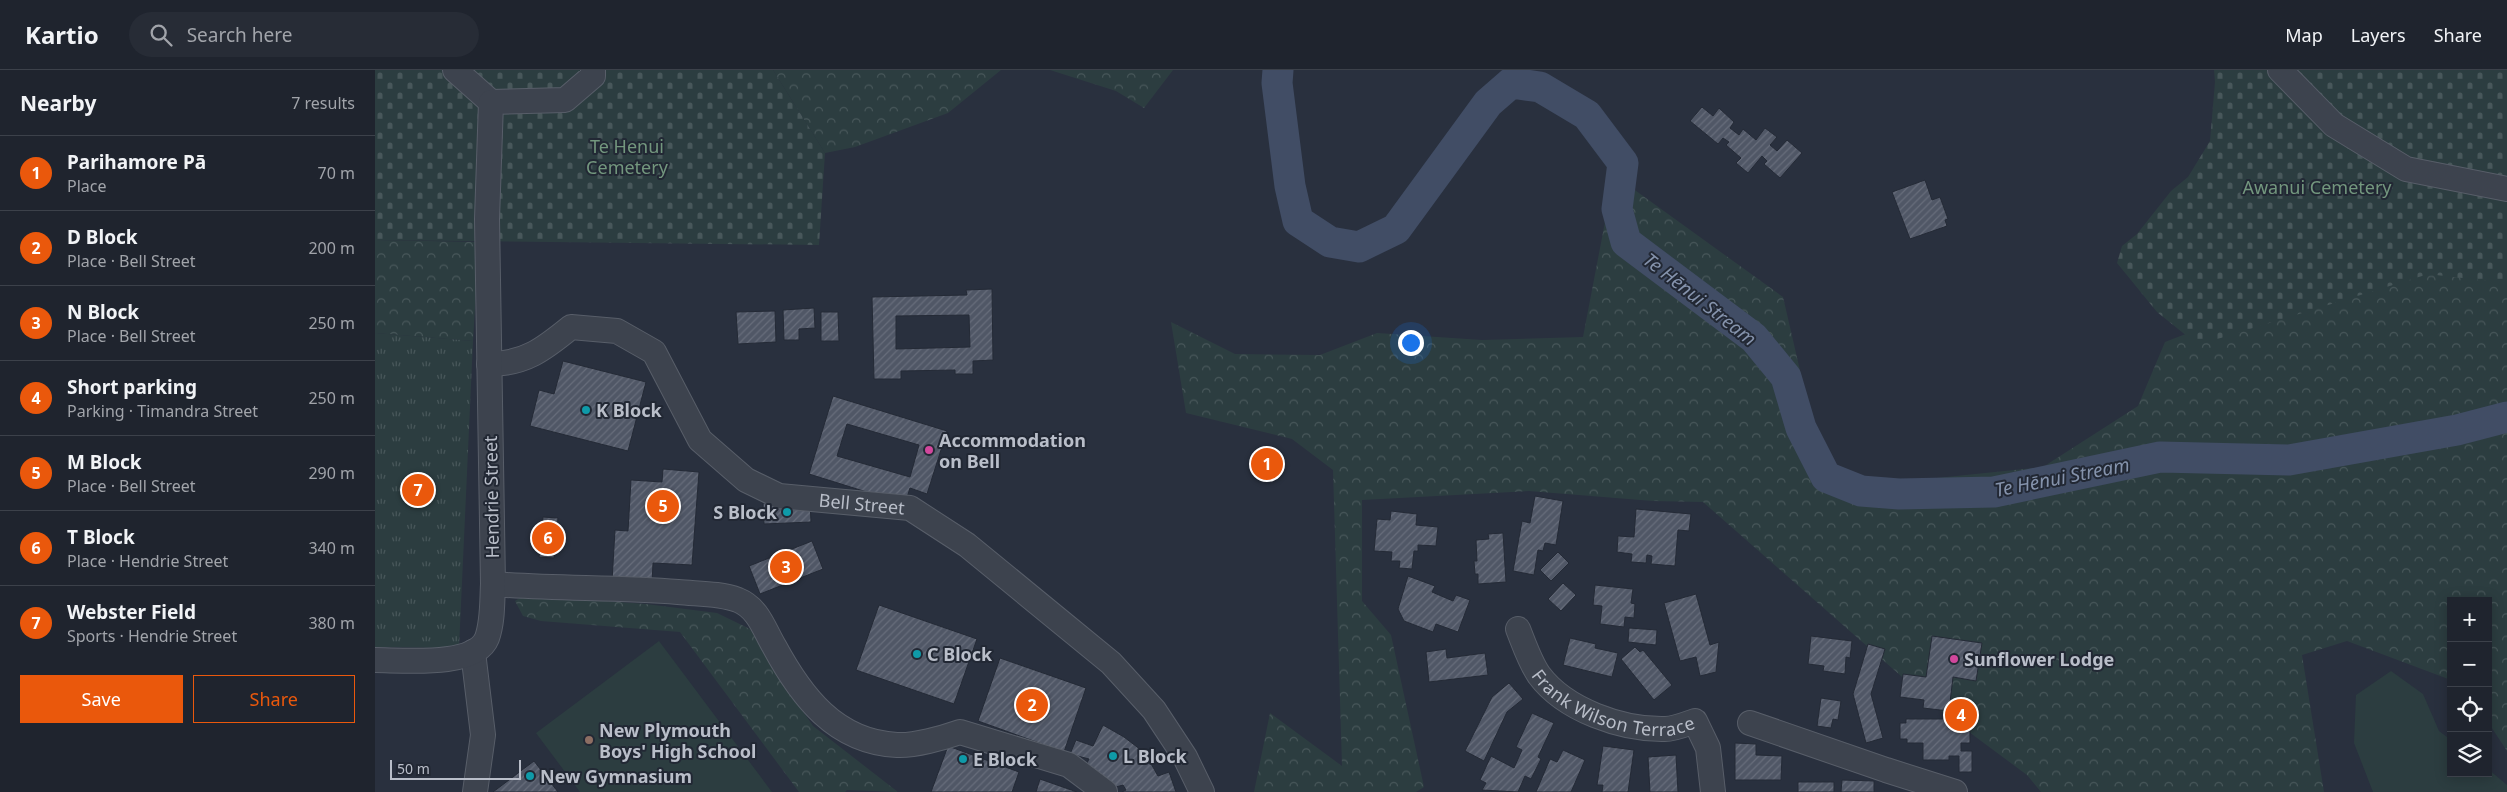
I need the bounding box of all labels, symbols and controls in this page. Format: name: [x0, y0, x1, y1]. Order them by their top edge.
search box: [129, 12, 479, 57]
text: Kartio: [25, 18, 99, 51]
icon: search: [147, 21, 175, 49]
text: Search here: [187, 22, 292, 48]
text: Map: [2285, 23, 2323, 47]
text: Layers: [2351, 23, 2406, 47]
text: Share: [2434, 23, 2482, 47]
text: Nearby: [20, 89, 96, 117]
text: 7 results: [291, 92, 355, 114]
park label: Te Henui Cemetery: [586, 134, 669, 179]
text: Parihamore Pā: [67, 149, 206, 175]
text: 1: [31, 162, 41, 184]
text: 70 m: [318, 162, 355, 184]
text: Place: [67, 175, 107, 197]
park label: Awanui Cemetery: [2242, 175, 2392, 199]
text: D Block: [67, 224, 138, 250]
text: 2: [31, 237, 41, 259]
text: 200 m: [308, 237, 355, 259]
water label: Te Hēnui Stream: [1638, 247, 1762, 351]
text: Place · Bell Street: [67, 250, 196, 272]
text: N Block: [67, 299, 139, 325]
text: 3: [31, 312, 41, 334]
text: 250 m: [308, 312, 355, 334]
text: Place · Bell Street: [67, 325, 196, 347]
your location: [1398, 330, 1424, 356]
text: Short parking: [67, 374, 197, 400]
text: 4: [31, 387, 41, 409]
text: 250 m: [308, 387, 355, 409]
place label: K Block: [596, 398, 663, 422]
text: Parking · Timandra Street: [67, 400, 258, 422]
marker: K Block: [580, 404, 592, 416]
place label: Accommodation on Bell: [939, 428, 1086, 473]
street label: Hendrie Street: [478, 435, 504, 559]
marker: Accommodation on Bell: [923, 444, 935, 456]
pin: 1: [1251, 445, 1283, 483]
text: M Block: [67, 449, 142, 475]
water label: Te Hēnui Stream: [1992, 451, 2132, 503]
text: 5: [31, 462, 41, 484]
text: 290 m: [308, 462, 355, 484]
pin: 7: [402, 471, 434, 509]
text: Place · Bell Street: [67, 475, 196, 497]
pin: 5: [647, 487, 679, 525]
street label: Bell Street: [818, 488, 906, 520]
place label: S Block: [713, 500, 778, 524]
marker: S Block: [781, 506, 793, 518]
pin: 6: [532, 519, 564, 557]
text: T Block: [67, 524, 135, 550]
text: 6: [31, 537, 41, 559]
text: 340 m: [308, 537, 355, 559]
pin: 3: [770, 548, 802, 586]
text: Place · Hendrie Street: [67, 550, 228, 572]
map controls: [2447, 597, 2492, 777]
button: +: [2447, 597, 2492, 642]
text: Webster Field: [67, 599, 196, 625]
text: 7: [31, 612, 41, 634]
text: 380 m: [308, 612, 355, 634]
text: Sports · Hendrie Street: [67, 625, 237, 647]
place label: C Block: [927, 642, 993, 666]
button: −: [2447, 642, 2492, 687]
place label: Sunflower Lodge: [1964, 647, 2114, 671]
marker: C Block: [911, 648, 923, 660]
marker: Sunflower Lodge: [1948, 653, 1960, 665]
street label: Frank Wilson Terrace: [1527, 664, 1698, 741]
button: Save: [20, 675, 183, 723]
button: Share: [193, 675, 355, 723]
pin: 2: [1016, 686, 1048, 724]
button: locate: [2447, 687, 2492, 732]
pin: 4: [1945, 696, 1977, 734]
place label: New Plymouth Boys' High School: [599, 718, 756, 763]
button: layers: [2447, 732, 2492, 777]
marker: New Plymouth Boys' High School: [583, 734, 595, 746]
place label: L Block: [1123, 744, 1188, 768]
place label: E Block: [973, 747, 1038, 771]
marker: L Block: [1107, 750, 1119, 762]
marker: E Block: [957, 753, 969, 765]
scale bar: [390, 757, 521, 780]
text: 50 m: [397, 759, 430, 778]
place label: New Gymnasium: [540, 764, 692, 788]
marker: New Gymnasium: [524, 770, 536, 782]

